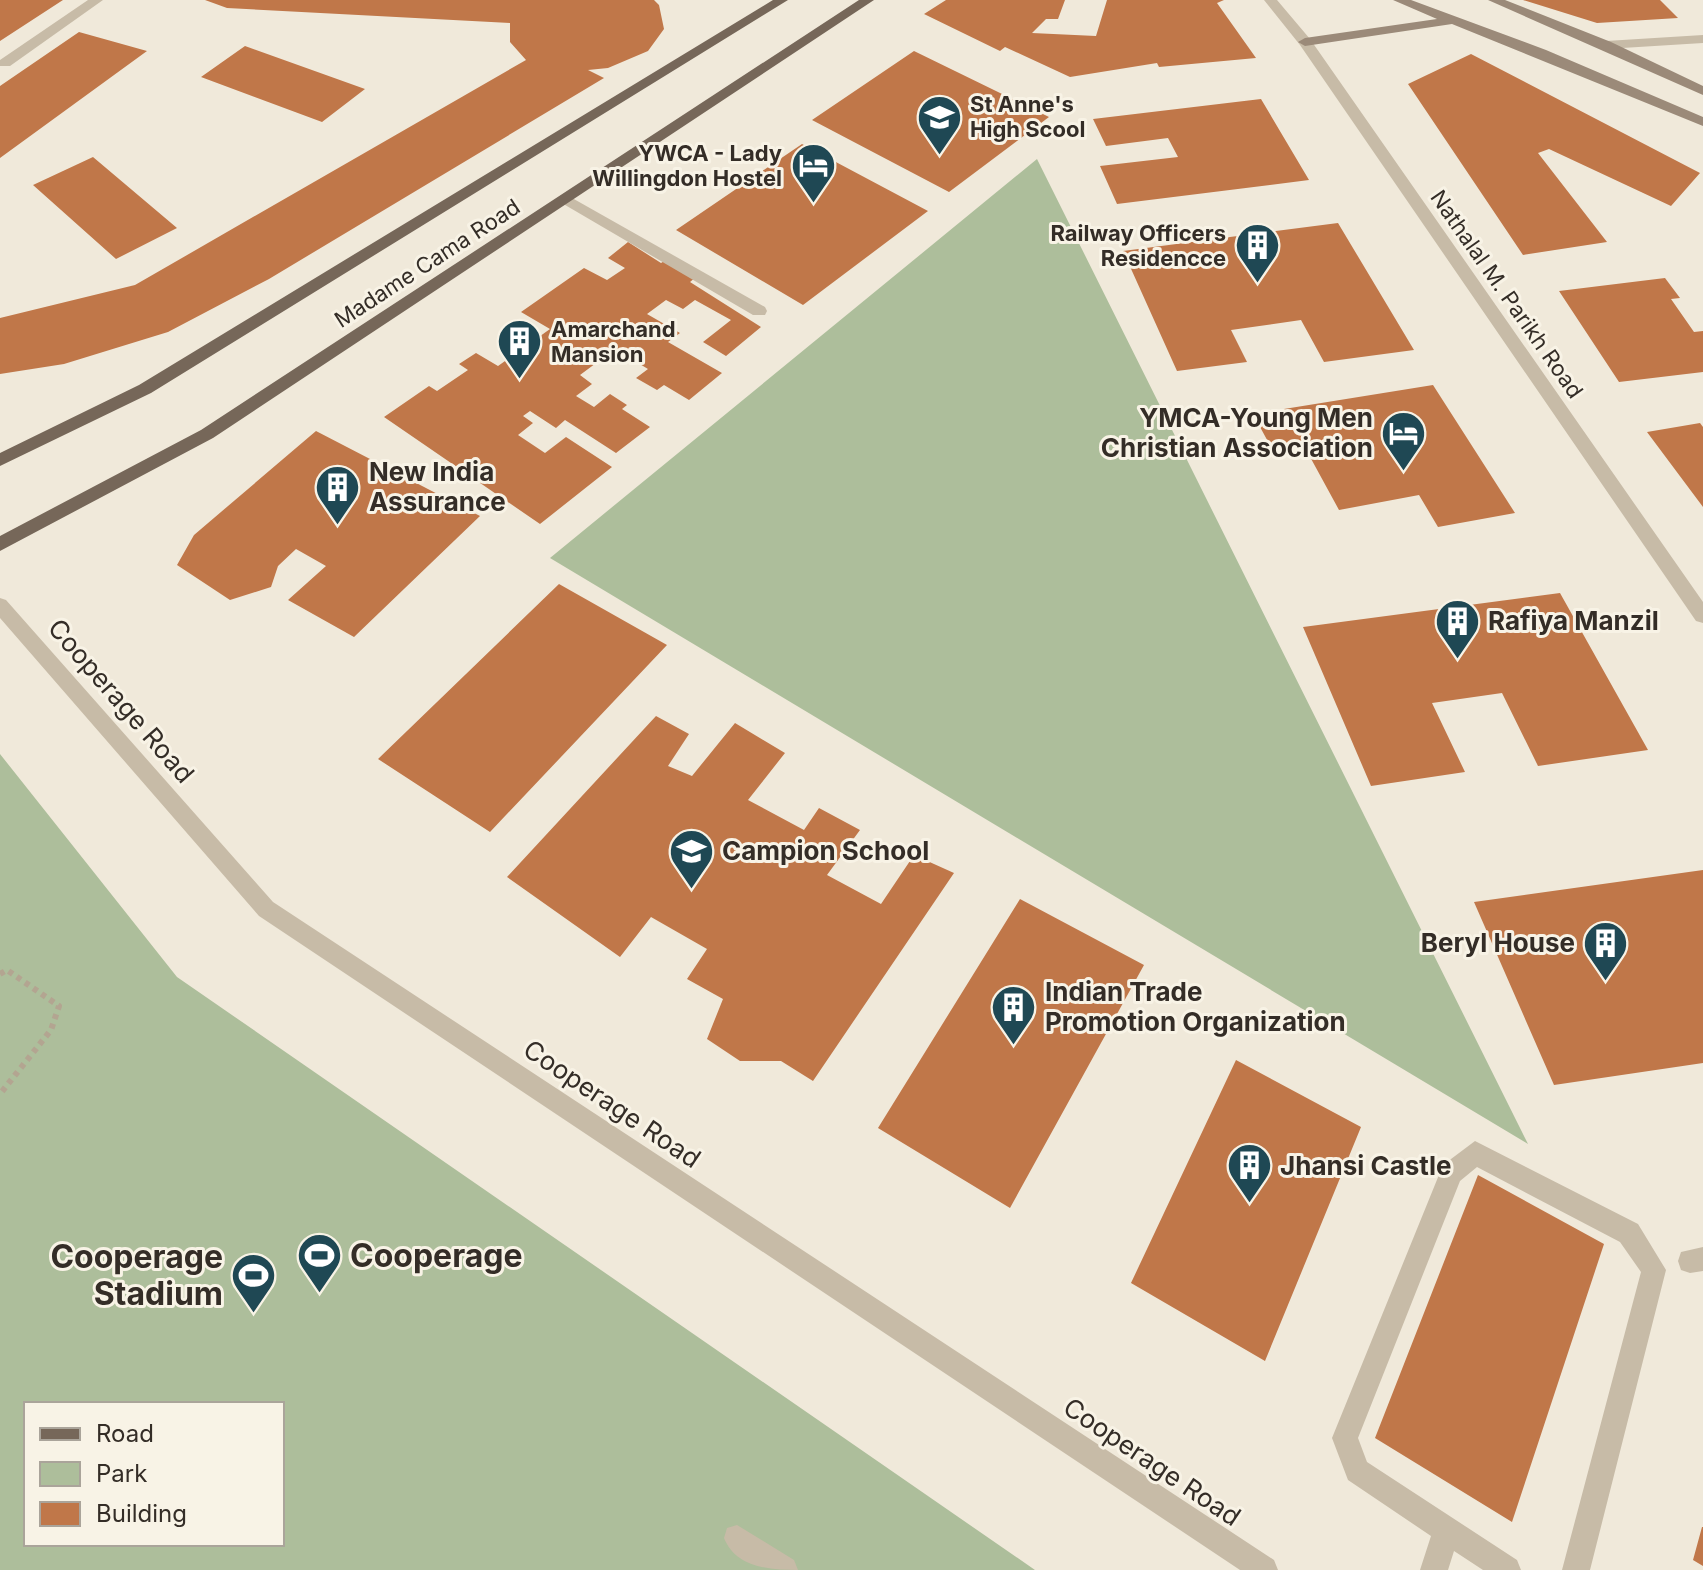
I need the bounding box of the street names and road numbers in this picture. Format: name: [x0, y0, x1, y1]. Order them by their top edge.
street label: Nathalal M. Parikh Road: [1425, 185, 1589, 403]
street label: Madame Cama Road: [329, 193, 525, 333]
street label: Cooperage Road: [42, 612, 201, 789]
street label: Cooperage Road: [518, 1033, 707, 1174]
street label: Cooperage Road: [1058, 1391, 1247, 1532]

